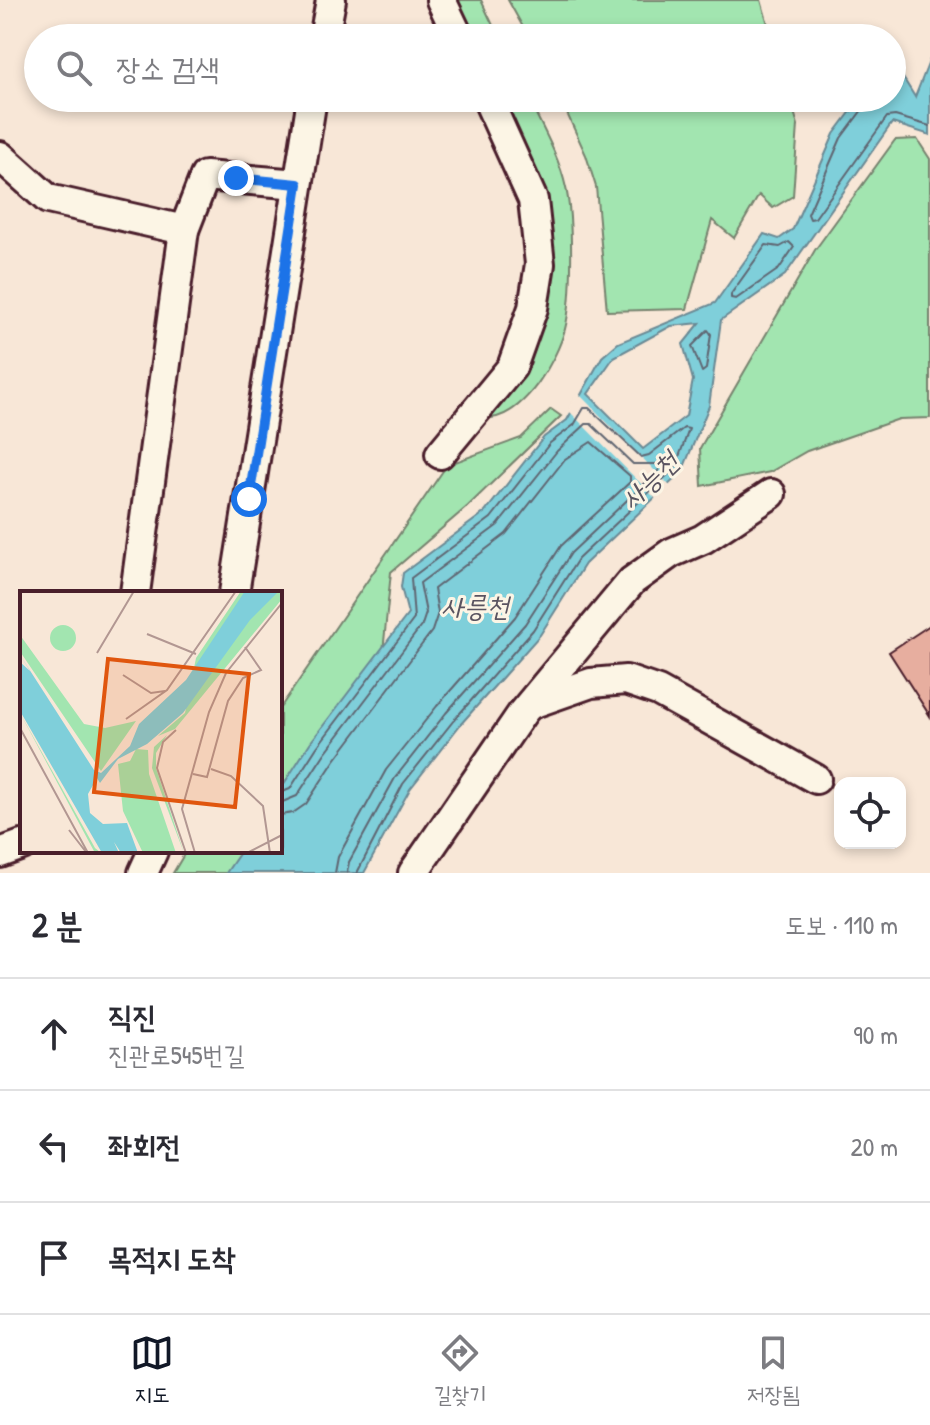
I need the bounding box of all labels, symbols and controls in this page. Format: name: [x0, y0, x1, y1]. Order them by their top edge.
search box: [24, 24, 906, 112]
icon: search: [52, 46, 96, 90]
text: 장소 검색: [116, 48, 219, 88]
route end: [218, 160, 254, 196]
water label: 사능천: [611, 441, 688, 517]
route start: [231, 481, 267, 517]
water label: 사릉천: [441, 587, 511, 625]
inset map: [20, 591, 282, 853]
map controls: [834, 777, 906, 849]
button: locate: [834, 777, 906, 849]
text: 2 분: [32, 902, 83, 948]
text: 도보 · 110 m: [785, 907, 898, 942]
text: 직진: [108, 996, 156, 1036]
icon: ahead: [32, 1012, 76, 1056]
text: 90 m: [853, 1017, 898, 1052]
text: 진관로545번길: [108, 1037, 244, 1072]
icon: left: [32, 1124, 76, 1168]
text: 좌회전: [108, 1126, 180, 1166]
text: 20 m: [851, 1129, 898, 1164]
icon: arrive: [32, 1236, 76, 1280]
text: 목적지 도착: [108, 1238, 236, 1278]
tab: 지도: [130, 1331, 174, 1409]
tab: 길찾기: [434, 1331, 487, 1409]
tab: 저장됨: [747, 1331, 800, 1409]

